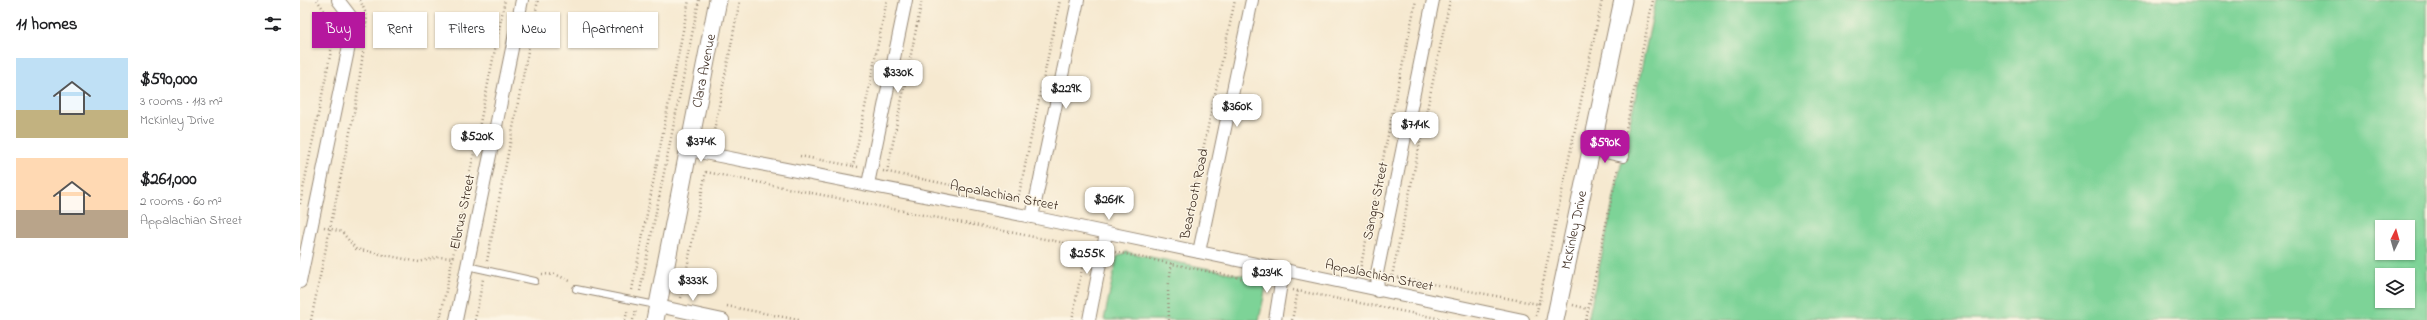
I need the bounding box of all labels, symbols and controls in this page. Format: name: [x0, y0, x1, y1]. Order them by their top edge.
text: 11 homes: [16, 12, 77, 37]
chip: Buy: [312, 12, 365, 48]
chip: Rent: [373, 12, 427, 48]
chip: Filters: [435, 12, 499, 48]
chip: New: [507, 12, 560, 48]
chip: Apartment: [568, 12, 658, 48]
icon: filters: [262, 13, 284, 35]
street label: Clara Avenue: [687, 31, 722, 110]
pin: $330K: [870, 60, 926, 94]
text: $330K: [883, 63, 913, 82]
text: $590,000: [140, 67, 197, 92]
icon: home: [48, 74, 96, 122]
pin: $229K: [1038, 76, 1094, 110]
text: $229K: [1050, 79, 1082, 98]
text: 3 rooms · 113 m²: [140, 92, 223, 111]
pin: $360K: [1209, 94, 1265, 128]
text: $360K: [1222, 97, 1252, 116]
text: McKinley Drive: [140, 111, 214, 130]
pin: $714K: [1387, 112, 1443, 146]
text: $714K: [1400, 115, 1430, 134]
pin: $520K: [449, 124, 505, 158]
text: $520K: [460, 127, 494, 146]
pin: $374K: [673, 129, 729, 163]
pin: $590K: [1577, 130, 1633, 164]
text: $374K: [686, 132, 716, 151]
text: $590K: [1589, 133, 1621, 152]
street label: Beartooth Road: [1175, 147, 1215, 242]
street label: Sangre Street: [1358, 160, 1396, 242]
text: $261,000: [140, 167, 197, 192]
street label: Elbrus Street: [445, 172, 481, 252]
icon: home: [48, 174, 96, 222]
street label: Appalachian Street: [948, 175, 1060, 217]
pin: $261K: [1081, 187, 1137, 221]
street label: McKinley Drive: [1556, 188, 1593, 271]
text: $261K: [1094, 190, 1124, 209]
text: 2 rooms · 60 m²: [140, 192, 222, 211]
text: Appalachian Street: [140, 211, 242, 230]
north arrow: [2375, 220, 2415, 260]
map controls: [2375, 220, 2415, 308]
pin: $255K: [1059, 241, 1115, 275]
text: $255K: [1069, 244, 1105, 263]
street label: Appalachian Street: [1323, 254, 1435, 298]
pin: $234K: [1239, 260, 1295, 294]
text: $234K: [1251, 263, 1283, 282]
pin: $333K: [665, 268, 721, 302]
button: layers: [2375, 268, 2415, 308]
text: $333K: [678, 271, 708, 290]

